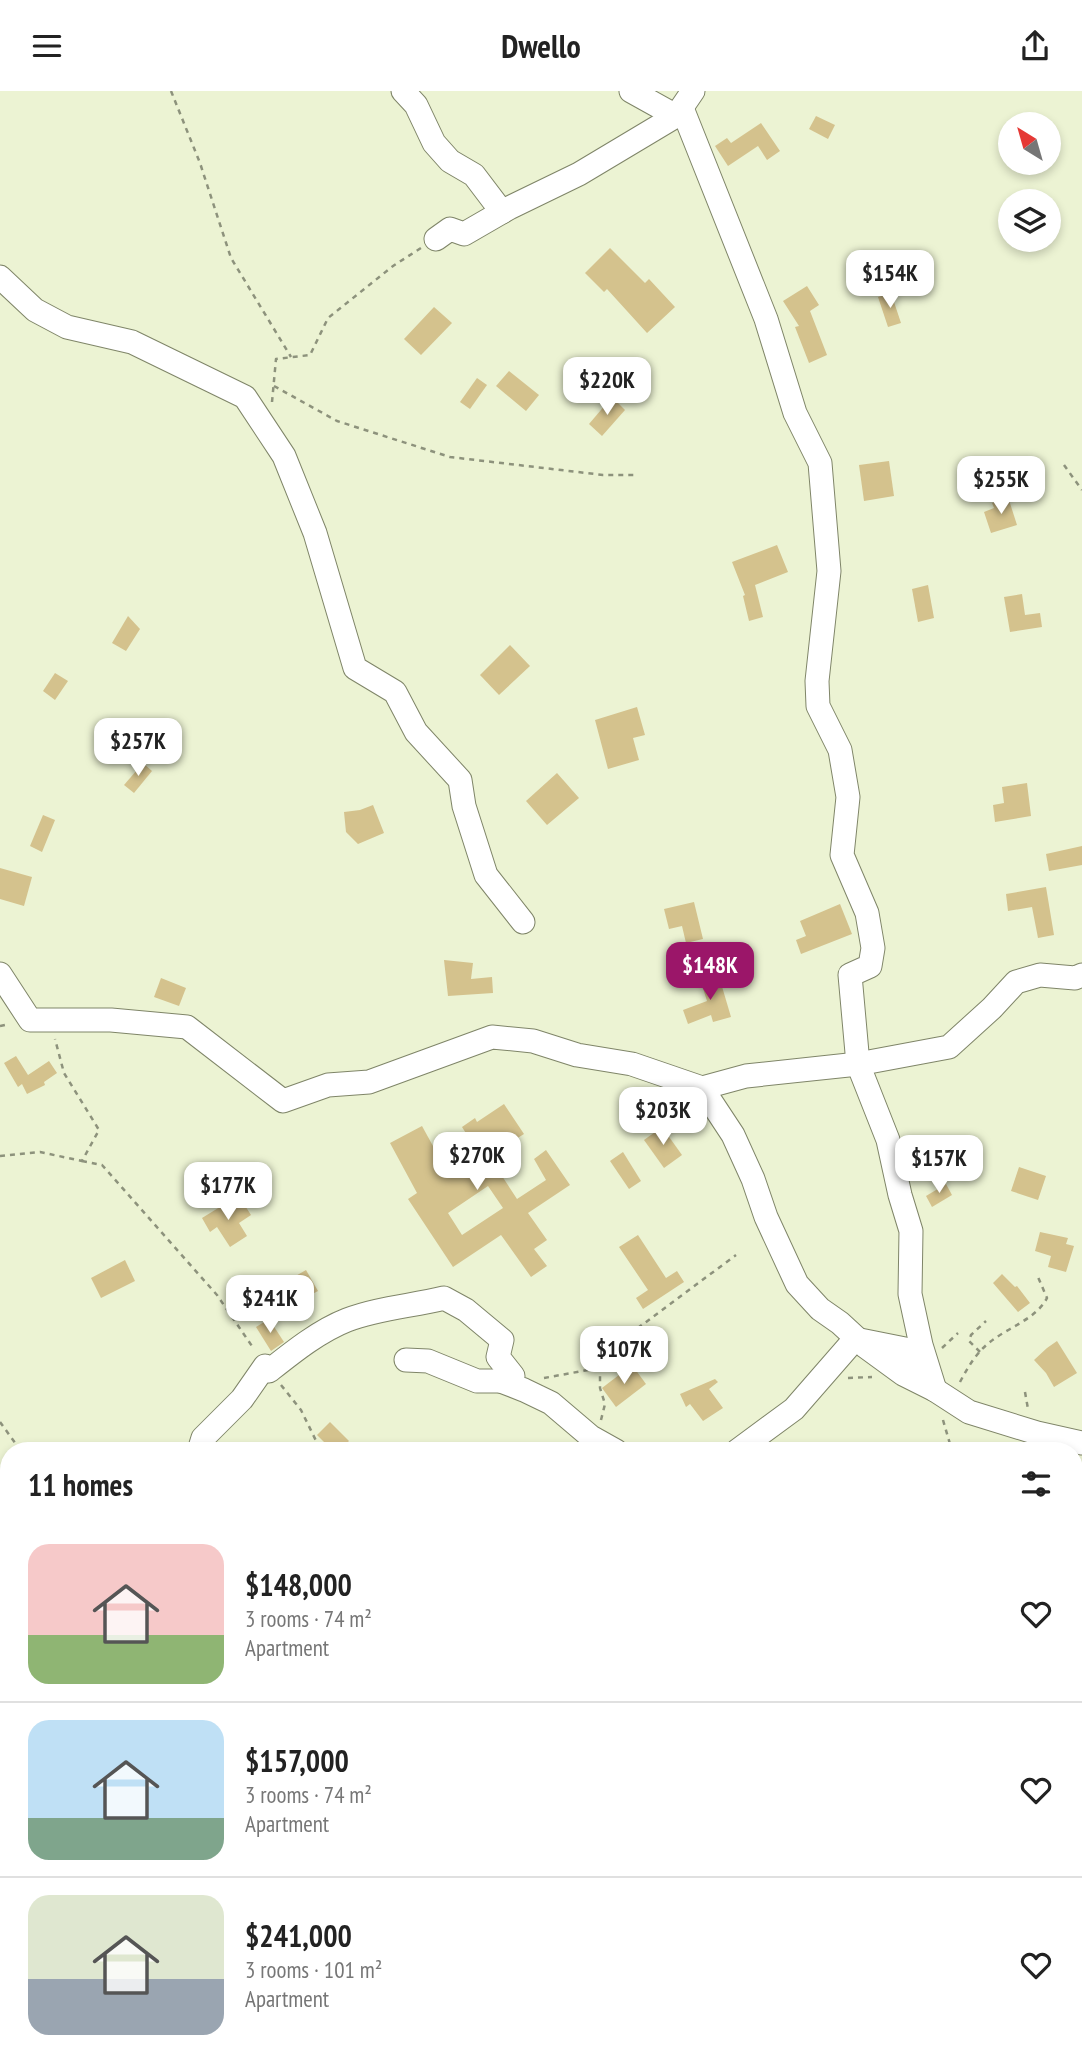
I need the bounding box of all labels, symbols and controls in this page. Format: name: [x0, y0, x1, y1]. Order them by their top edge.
text: Dwello: [501, 25, 581, 67]
icon: menu: [28, 27, 66, 65]
icon: share: [1016, 27, 1054, 65]
north arrow: [998, 112, 1060, 175]
map controls: [998, 112, 1061, 252]
button: layers: [998, 189, 1061, 252]
pin: $154K: [841, 251, 939, 310]
text: $154K: [862, 258, 918, 287]
pin: $220K: [558, 357, 656, 417]
text: $220K: [579, 365, 635, 394]
pin: $255K: [952, 457, 1050, 516]
text: $255K: [973, 464, 1029, 493]
pin: $257K: [89, 719, 187, 778]
text: $257K: [110, 726, 166, 755]
pin: $148K: [661, 943, 759, 1002]
text: $148K: [682, 950, 738, 979]
pin: $203K: [614, 1087, 712, 1147]
text: $203K: [635, 1095, 691, 1124]
pin: $270K: [428, 1133, 526, 1192]
pin: $157K: [890, 1135, 988, 1195]
text: $270K: [449, 1140, 505, 1169]
text: $157K: [911, 1143, 967, 1172]
pin: $177K: [179, 1163, 277, 1222]
text: $177K: [200, 1170, 256, 1199]
pin: $241K: [221, 1275, 319, 1335]
text: $241K: [242, 1283, 298, 1312]
pin: $107K: [575, 1327, 673, 1386]
text: $107K: [596, 1334, 652, 1363]
text: 11 homes: [28, 1465, 133, 1504]
icon: filters: [1017, 1465, 1055, 1503]
text: $148,000: [245, 1565, 352, 1604]
icon: home: [84, 1572, 168, 1656]
icon: heart: [1017, 1595, 1055, 1633]
text: 3 rooms · 74 m²: [245, 1604, 372, 1633]
text: Apartment: [245, 1633, 329, 1662]
text: $157,000: [245, 1741, 349, 1780]
icon: home: [84, 1748, 168, 1832]
icon: heart: [1017, 1771, 1055, 1809]
text: 3 rooms · 74 m²: [245, 1780, 372, 1809]
text: Apartment: [245, 1809, 329, 1838]
text: $241,000: [245, 1916, 352, 1955]
icon: home: [84, 1923, 168, 2007]
icon: heart: [1017, 1946, 1055, 1984]
text: 3 rooms · 101 m²: [245, 1955, 382, 1984]
text: Apartment: [245, 1984, 329, 2013]

